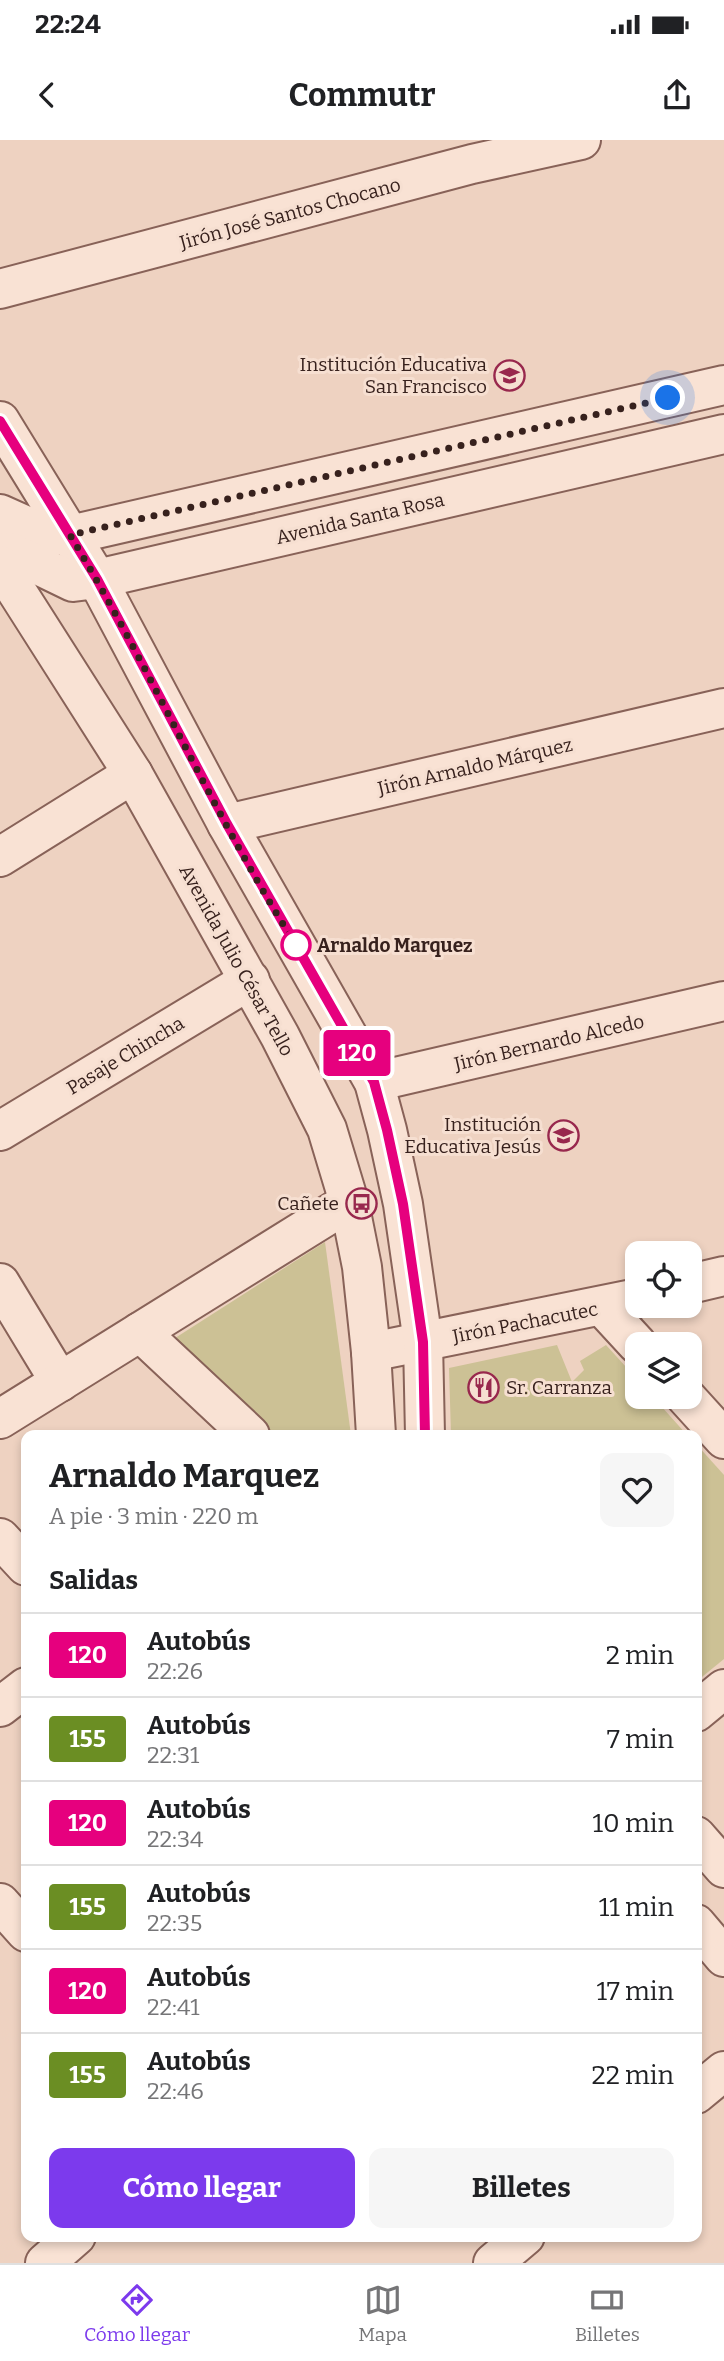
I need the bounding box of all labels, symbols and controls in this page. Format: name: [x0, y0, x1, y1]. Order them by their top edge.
text: 22:24: [35, 9, 101, 40]
icon: back: [28, 76, 66, 114]
text: Commutr: [289, 76, 435, 114]
icon: share: [658, 76, 696, 114]
street label: Jirón José Santos Chocano: [176, 173, 403, 254]
place label: Institución Educativa San Francisco: [300, 353, 488, 398]
school or university icon: Institución Educativa San Francisco: [493, 358, 527, 392]
your location: [650, 380, 685, 415]
street label: Avenida Santa Rosa: [274, 488, 447, 549]
street label: Jirón Arnaldo Márquez: [375, 733, 575, 800]
street label: Avenida Julio César Tello: [174, 860, 299, 1060]
marker: Arnaldo Marquez: [281, 930, 311, 960]
place label: Arnaldo Marquez: [317, 934, 473, 957]
street label: Jirón Bernardo Alcedo: [451, 1009, 646, 1076]
street label: Pasaje Chincha: [62, 1011, 189, 1100]
line badge: 120: [317, 1030, 397, 1076]
text: 120: [337, 1039, 377, 1067]
place label: Institución Educativa Jesús: [404, 1113, 541, 1158]
school or university icon: Institución Educativa Jesús: [547, 1118, 581, 1152]
bus stop icon: Cañete: [345, 1186, 379, 1220]
place label: Cañete: [277, 1192, 339, 1215]
map controls: [625, 1241, 702, 1409]
button: locate: [625, 1241, 702, 1318]
street label: Jirón Pachacutec: [450, 1297, 600, 1348]
button: layers: [625, 1332, 702, 1409]
restaurant icon: Sr. Carranza: [466, 1370, 500, 1404]
place label: Sr. Carranza: [506, 1376, 612, 1399]
button: heart: [600, 1453, 674, 1527]
text: Arnaldo Marquez: [49, 1456, 319, 1496]
text: A pie · 3 min · 220 m: [49, 1502, 259, 1530]
text: Salidas: [49, 1565, 138, 1596]
text: Autobús: [147, 1626, 251, 1657]
text: 2 min: [606, 1640, 674, 1671]
text: 120: [68, 1641, 107, 1669]
text: 22:26: [147, 1657, 203, 1685]
text: Autobús: [147, 1710, 251, 1741]
text: 7 min: [607, 1724, 674, 1755]
text: 155: [69, 1725, 106, 1753]
text: 22:31: [147, 1741, 199, 1769]
text: Autobús: [147, 1794, 251, 1825]
text: 10 min: [593, 1808, 674, 1839]
text: 120: [68, 1809, 107, 1837]
text: 22:34: [147, 1825, 203, 1853]
text: Autobús: [147, 1878, 251, 1909]
text: 11 min: [599, 1892, 674, 1923]
text: 155: [69, 1893, 106, 1921]
text: 22:35: [147, 1909, 202, 1937]
text: Autobús: [147, 1962, 251, 1993]
text: 17 min: [596, 1976, 674, 2007]
text: 120: [68, 1977, 107, 2005]
text: 22:41: [147, 1993, 200, 2021]
text: Autobús: [147, 2046, 251, 2077]
text: 22 min: [592, 2060, 674, 2091]
text: 155: [69, 2061, 106, 2089]
text: 22:46: [147, 2077, 204, 2105]
button: Cómo llegar: [49, 2148, 355, 2228]
button: Billetes: [369, 2148, 674, 2228]
tab: Cómo llegar: [84, 2281, 190, 2346]
tab: Mapa: [358, 2281, 407, 2346]
tab: Billetes: [575, 2281, 640, 2346]

